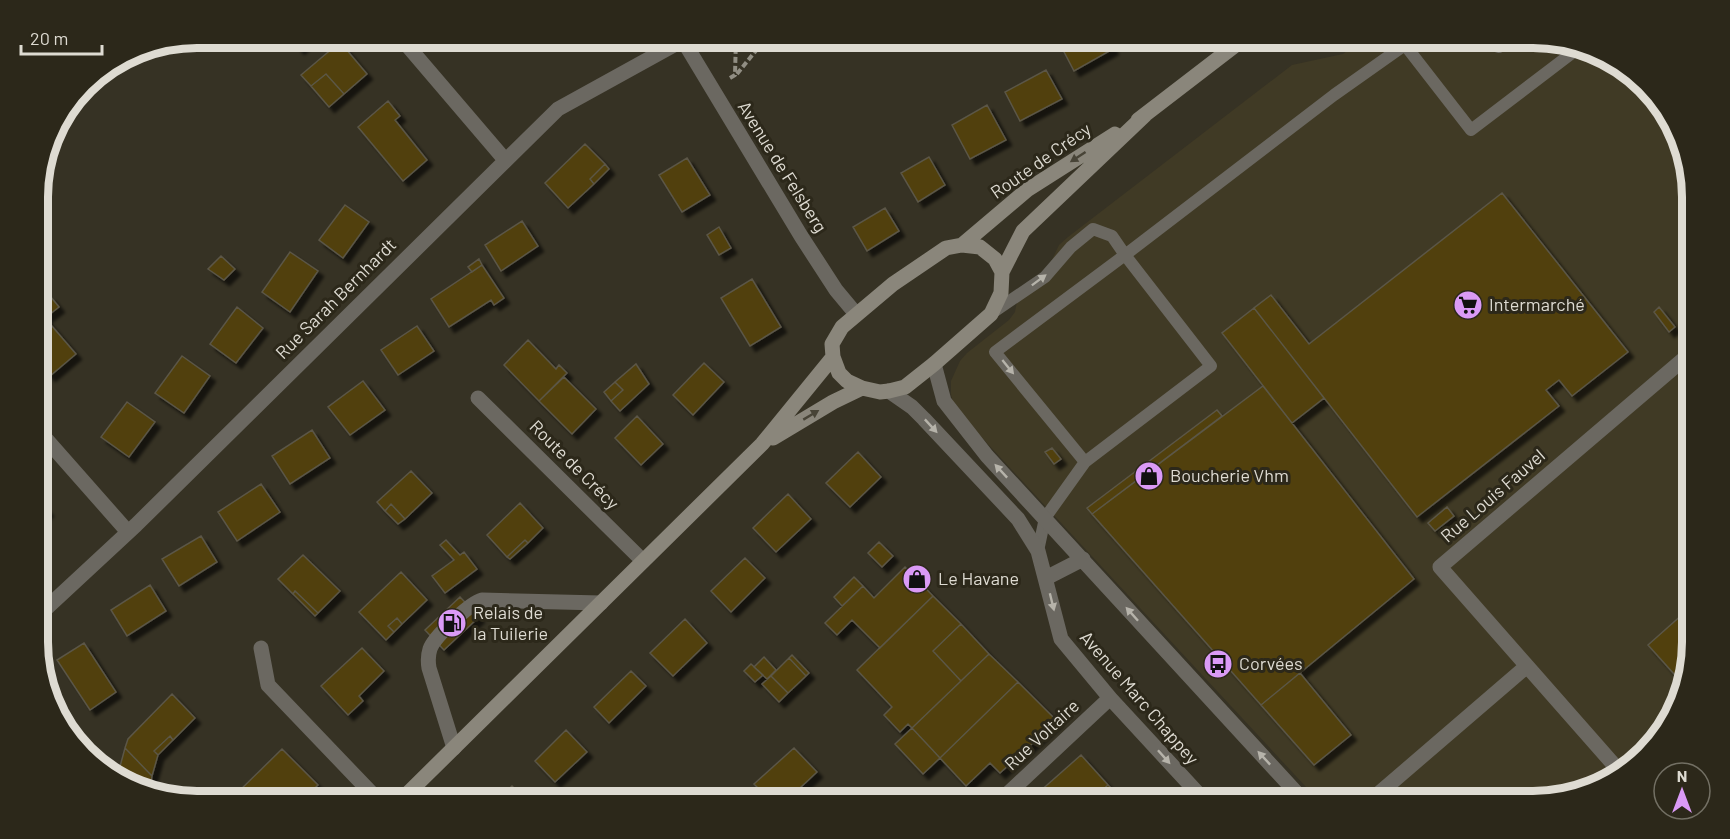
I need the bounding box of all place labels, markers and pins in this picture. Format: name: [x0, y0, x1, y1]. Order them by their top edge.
supermarket icon: Intermarché: [1452, 289, 1484, 321]
place label: Intermarché: [1489, 293, 1585, 315]
shop icon: Boucherie Vhm: [1133, 460, 1165, 492]
place label: Boucherie Vhm: [1170, 464, 1289, 486]
shop icon: Le Havane: [901, 563, 933, 595]
place label: Le Havane: [938, 567, 1019, 589]
place label: Relais de la Tuilerie: [473, 601, 548, 644]
fuel station icon: Relais de la Tuilerie: [436, 607, 468, 639]
bus stop icon: Corvées: [1202, 648, 1234, 680]
place label: Corvées: [1239, 652, 1303, 674]

